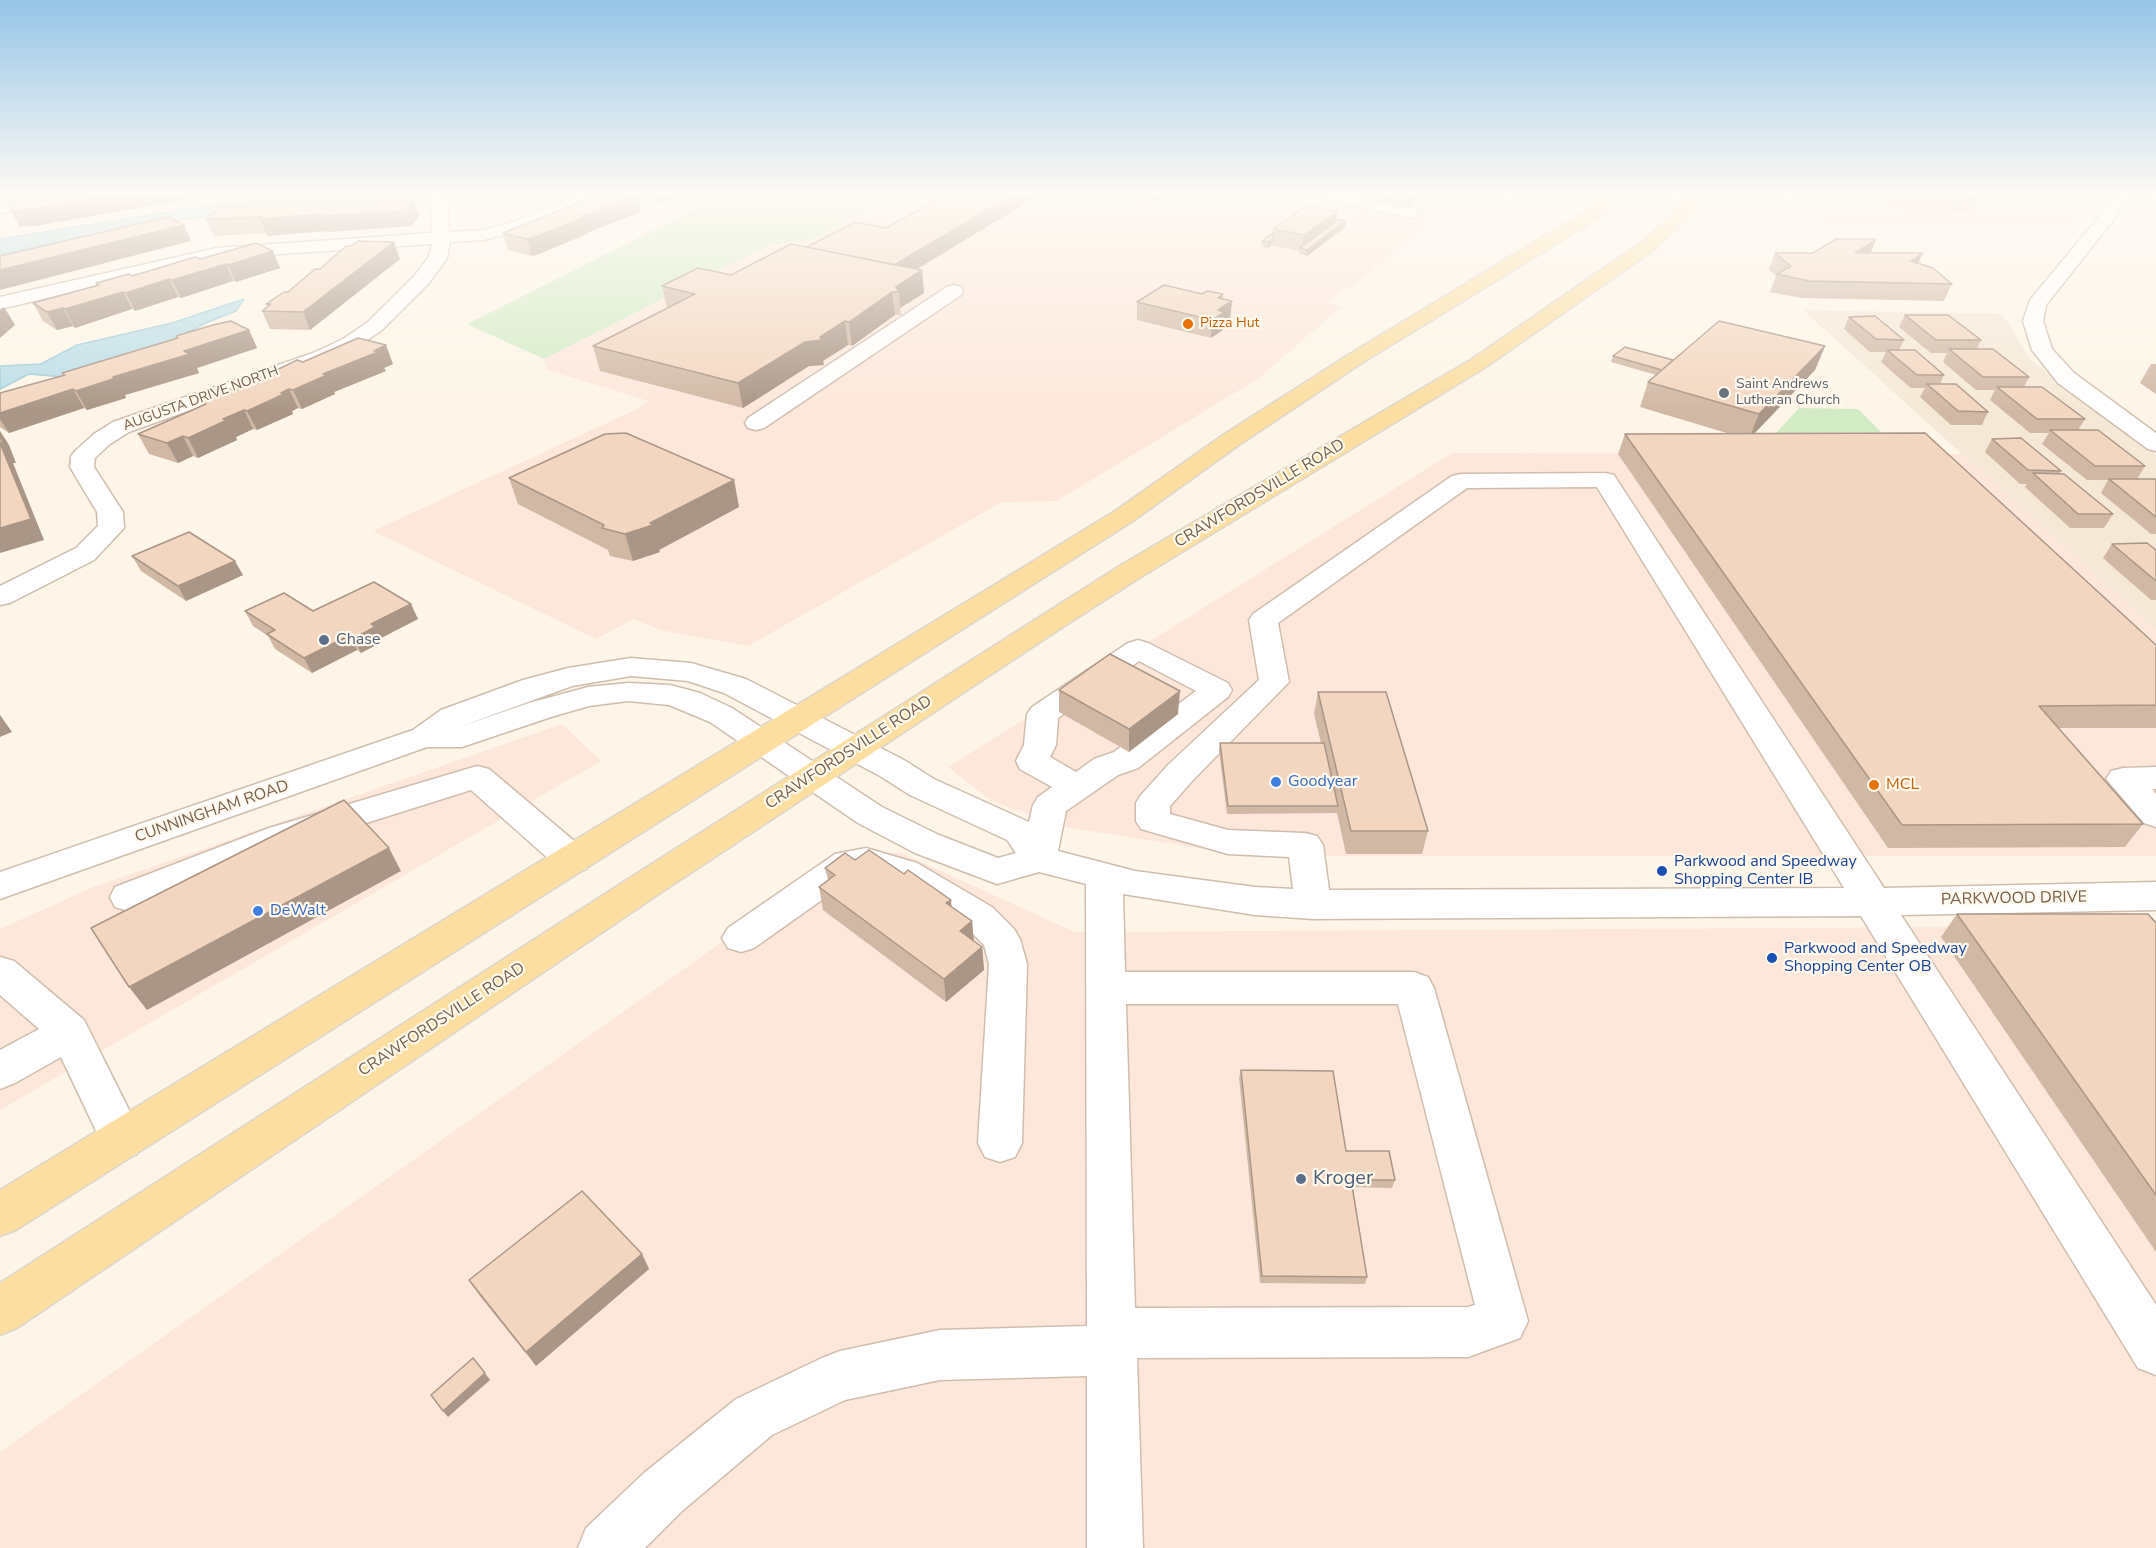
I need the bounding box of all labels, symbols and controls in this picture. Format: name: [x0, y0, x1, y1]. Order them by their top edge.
place label: Pizza Hut: [1200, 316, 1259, 332]
marker: Pizza Hut: [1181, 317, 1195, 331]
street label: AUGUSTA DRIVE NORTH: [121, 363, 281, 435]
place label: Saint Andrews Lutheran Church: [1736, 377, 1840, 410]
marker: Saint Andrews Lutheran Church: [1717, 386, 1731, 400]
street label: CRAWFORDSVILLE ROAD: [1172, 436, 1348, 552]
place label: Chase: [336, 630, 381, 650]
marker: Chase: [317, 633, 331, 647]
street label: CRAWFORDSVILLE ROAD: [762, 692, 936, 814]
place label: Goodyear: [1288, 772, 1358, 792]
marker: Goodyear: [1269, 775, 1283, 789]
place label: MCL: [1886, 775, 1919, 795]
street label: CUNNINGHAM ROAD: [133, 777, 291, 847]
marker: MCL: [1867, 778, 1881, 792]
place label: Parkwood and Speedway Shopping Center IB: [1674, 852, 1857, 890]
marker: Parkwood and Speedway Shopping Center IB: [1655, 864, 1669, 878]
street label: PARKWOOD DRIVE: [1941, 888, 2087, 910]
place label: DeWalt: [270, 901, 326, 921]
marker: DeWalt: [251, 904, 265, 918]
place label: Parkwood and Speedway Shopping Center OB: [1784, 939, 1967, 977]
marker: Parkwood and Speedway Shopping Center OB: [1765, 951, 1779, 965]
street label: CRAWFORDSVILLE ROAD: [355, 959, 529, 1081]
place label: Kroger: [1313, 1167, 1373, 1191]
marker: Kroger: [1294, 1172, 1308, 1186]

